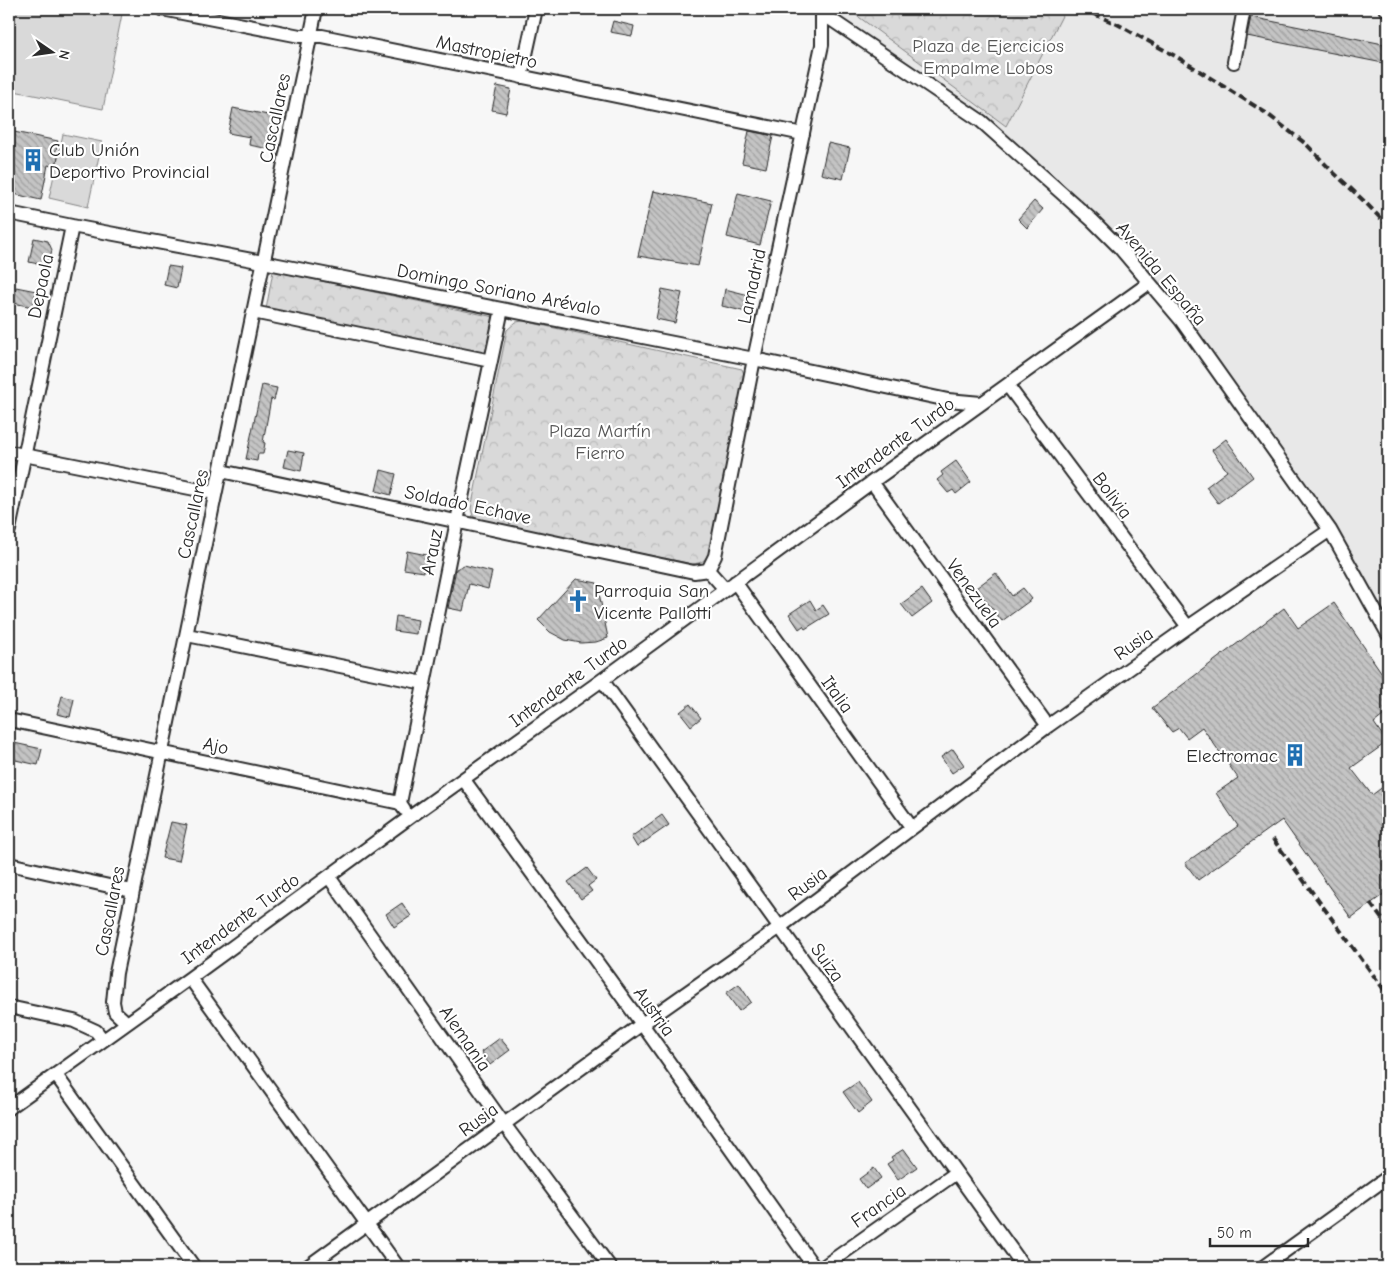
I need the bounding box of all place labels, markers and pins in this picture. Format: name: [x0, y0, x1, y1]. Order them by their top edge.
place label: Club Unión Deportivo Provincial: [49, 139, 210, 183]
building icon: Club Unión Deportivo Provincial: [20, 147, 46, 173]
place label: Parroquia San Vicente Pallotti: [594, 580, 711, 624]
church icon: Parroquia San Vicente Pallotti: [565, 588, 591, 614]
building icon: Electromac: [1282, 742, 1308, 768]
place label: Electromac: [1186, 745, 1278, 767]

